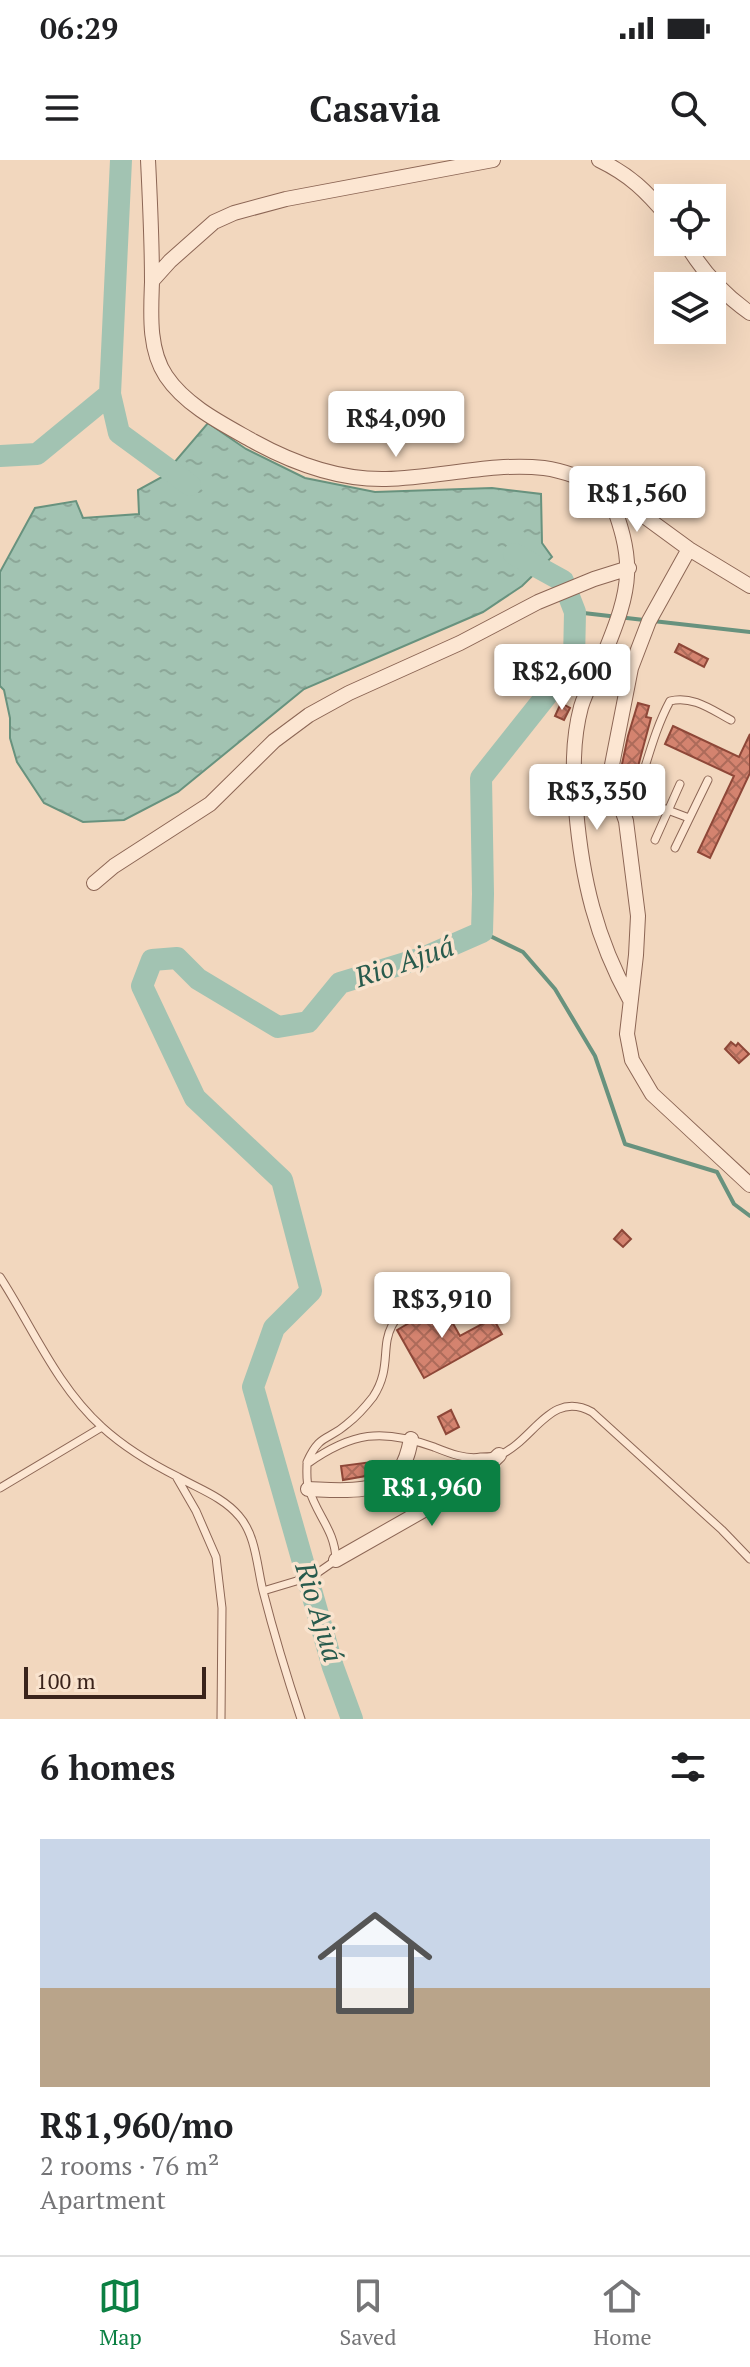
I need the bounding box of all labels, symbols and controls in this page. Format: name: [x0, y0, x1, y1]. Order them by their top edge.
text: 06:29: [40, 8, 118, 48]
text: Casavia: [309, 85, 441, 132]
icon: menu: [40, 86, 84, 130]
icon: search: [666, 86, 710, 130]
map controls: [654, 184, 726, 344]
button: locate: [654, 184, 726, 256]
button: layers: [654, 272, 726, 344]
pin: R$4,090: [322, 391, 470, 459]
text: R$4,090: [346, 400, 446, 434]
pin: R$1,560: [563, 466, 711, 534]
text: R$1,560: [587, 475, 687, 509]
pin: R$2,600: [488, 644, 636, 712]
text: R$2,600: [512, 653, 612, 687]
pin: R$3,350: [523, 764, 671, 832]
text: R$3,350: [547, 773, 647, 807]
water label: Rio Ajuá: [349, 927, 459, 996]
pin: R$3,910: [368, 1272, 516, 1340]
text: R$3,910: [392, 1281, 492, 1315]
pin: R$1,960: [358, 1460, 506, 1528]
text: R$1,960: [382, 1469, 482, 1503]
water label: Rio Ajuá: [287, 1557, 353, 1666]
scale bar: [24, 1663, 206, 1699]
text: 100 m: [36, 1666, 96, 1695]
text: 6 homes: [40, 1745, 175, 1790]
icon: filters: [666, 1745, 710, 1789]
icon: home: [303, 1891, 447, 2035]
text: R$1,960/mo: [40, 2103, 233, 2148]
text: 2 rooms · 76 m²: [40, 2148, 219, 2182]
text: Apartment: [40, 2182, 166, 2216]
tab: Map: [98, 2274, 142, 2351]
tab: Saved: [339, 2274, 396, 2351]
tab: Home: [593, 2274, 652, 2351]

